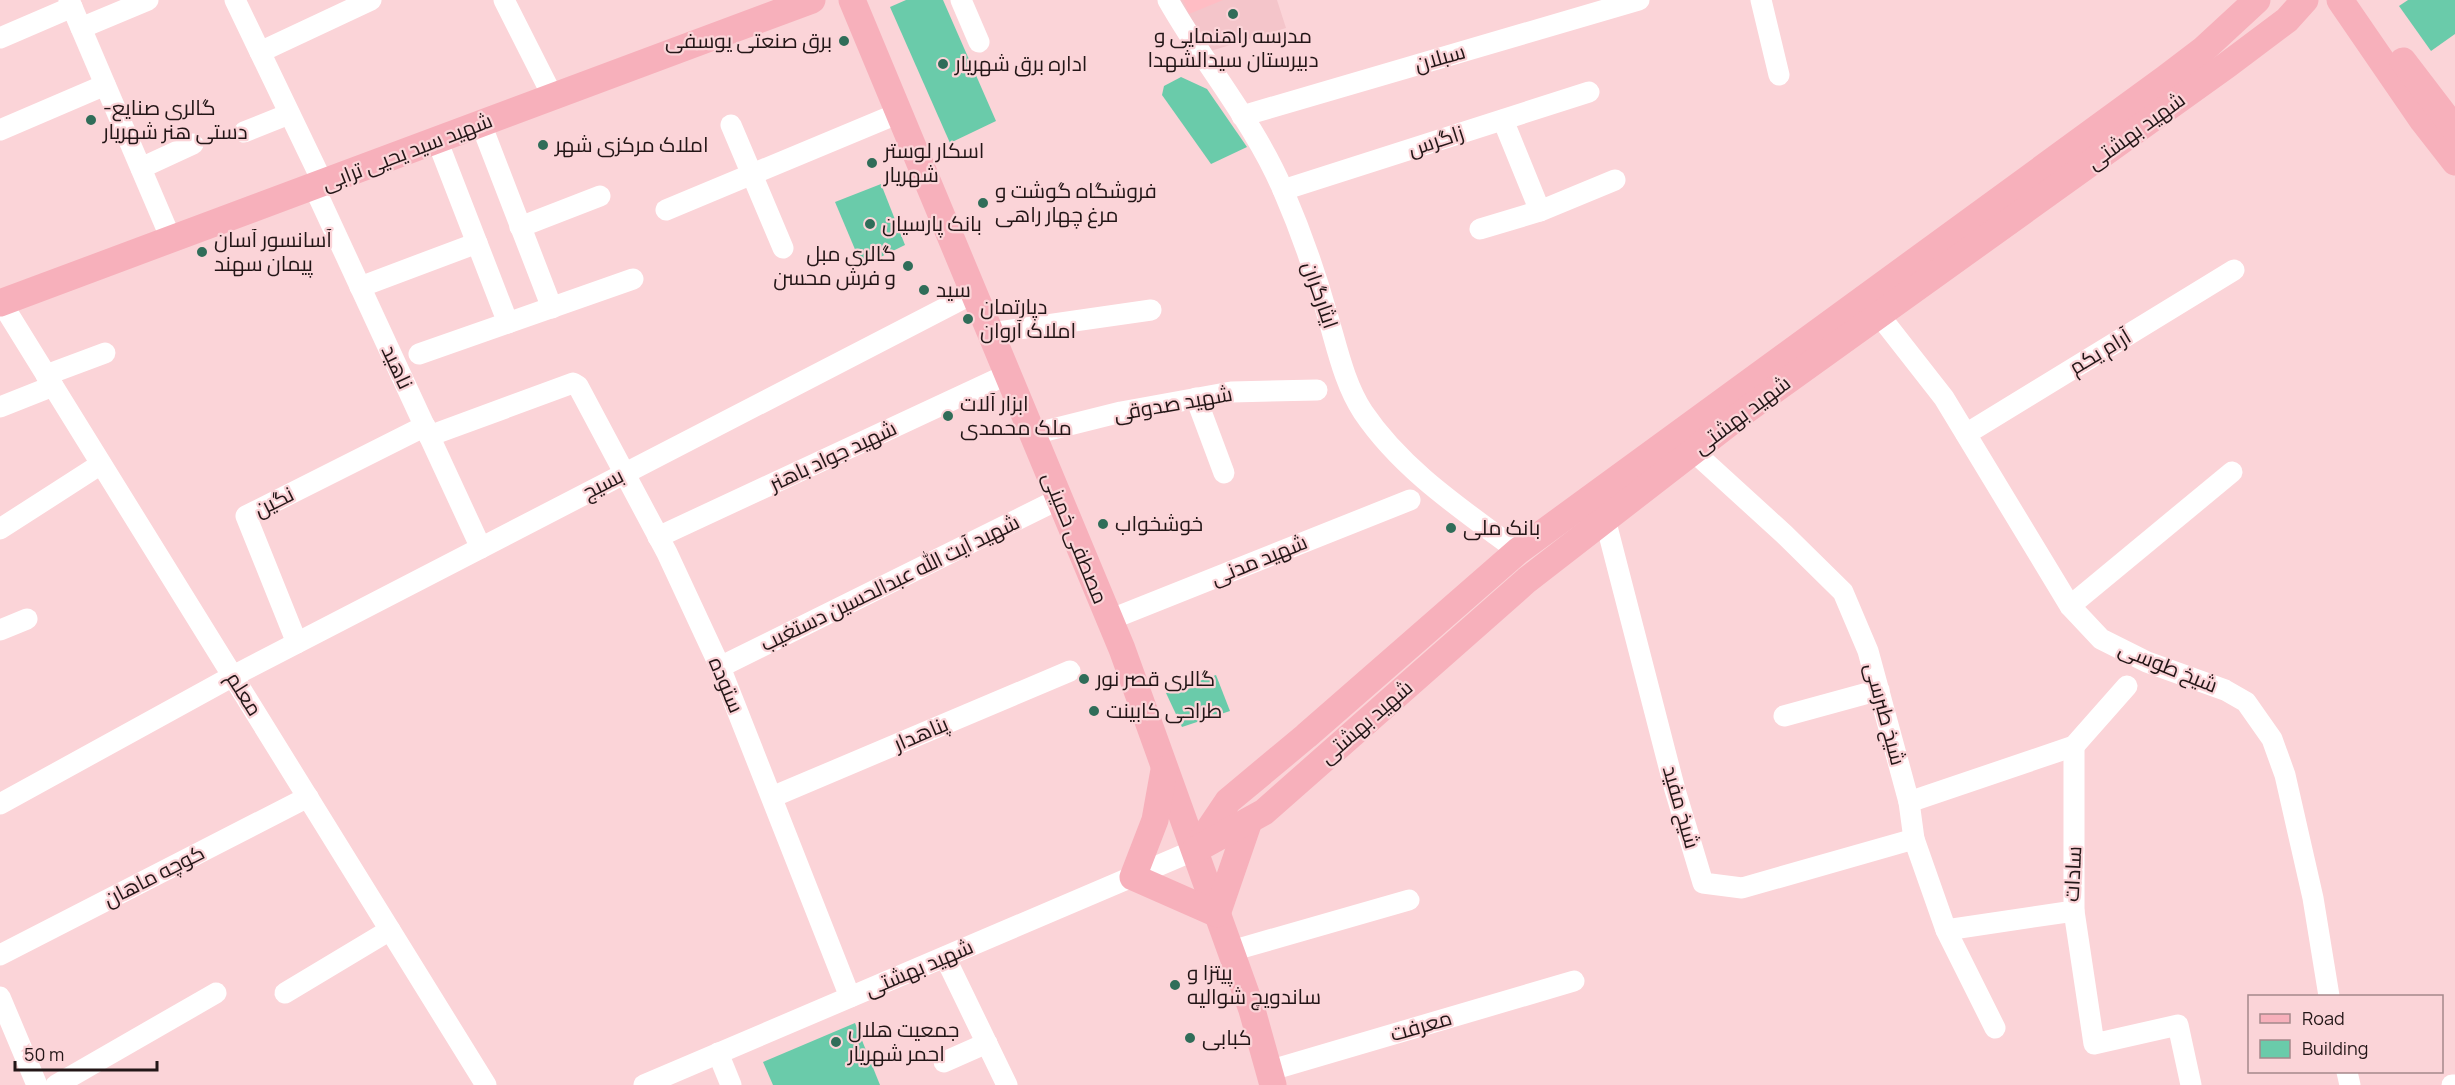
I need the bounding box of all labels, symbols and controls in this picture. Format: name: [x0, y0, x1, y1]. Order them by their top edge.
marker: مدرسه راهنمایی و دبیرستان سیدالشهدا: [1226, 7, 1240, 21]
place label: مدرسه راهنمایی و دبیرستان سیدالشهدا: [1147, 21, 1319, 73]
place label: برق صنعتی یوسفی: [665, 26, 832, 54]
marker: برق صنعتی یوسفی: [837, 34, 851, 48]
street label: سبلان: [1411, 36, 1468, 78]
place label: اداره برق شهریار: [954, 49, 1088, 77]
marker: اداره برق شهریار: [936, 57, 950, 71]
street label: شهید بهشتی: [2081, 85, 2190, 175]
place label: -گالری صنایع دستی هنر شهریار: [102, 93, 248, 145]
street label: شهید سید یحیی ترابی: [317, 106, 496, 197]
marker: -گالری صنایع دستی هنر شهریار: [84, 113, 98, 127]
street label: زاگرس: [1404, 118, 1467, 162]
place label: املاک مرکزی شهر: [554, 130, 709, 158]
place label: اسکار لوستر شهریار: [883, 136, 985, 188]
marker: املاک مرکزی شهر: [536, 138, 550, 152]
marker: اسکار لوستر شهریار: [865, 156, 879, 170]
place label: فروشگاه گوشت و مرغ چهار راهی: [995, 176, 1157, 229]
marker: فروشگاه گوشت و مرغ چهار راهی: [976, 196, 990, 210]
place label: بانک پارسیان: [882, 209, 982, 238]
marker: بانک پارسیان: [863, 217, 877, 231]
place label: آسانسور آسان پیمان سهند: [214, 225, 332, 278]
place label: گالری مبل و فرش محسن: [773, 239, 896, 291]
marker: آسانسور آسان پیمان سهند: [195, 245, 209, 259]
street label: ایثارگران: [1296, 257, 1345, 332]
marker: گالری مبل و فرش محسن: [901, 259, 915, 273]
place label: سید: [936, 275, 971, 303]
marker: سید: [917, 283, 931, 297]
place label: دپارتمان املاک آروان: [980, 292, 1076, 344]
marker: دپارتمان املاک آروان: [961, 312, 975, 326]
street label: آرام یکم: [2063, 322, 2136, 381]
street label: ناهید: [376, 340, 420, 393]
street label: شهید بهشتی: [1687, 368, 1796, 460]
street label: شهید صدوقی: [1111, 379, 1234, 427]
place label: ابزار آلات ملک محمدی: [960, 389, 1072, 441]
marker: ابزار آلات ملک محمدی: [941, 409, 955, 423]
street label: شهید جواد باهنر: [763, 413, 901, 497]
street label: بسیج: [577, 461, 629, 506]
street label: مصطفی خمینی: [1037, 467, 1115, 608]
street label: نگین: [249, 479, 298, 523]
street label: شهید آیت الله عبدالحسین دستغیب: [755, 507, 1024, 657]
place label: خوشخواب: [1115, 509, 1203, 537]
place label: بانک ملی: [1463, 513, 1540, 541]
marker: خوشخواب: [1096, 517, 1110, 531]
marker: بانک ملی: [1444, 521, 1458, 535]
street label: شهید مدنی: [1206, 527, 1311, 591]
street label: شیخ طوسی: [2114, 633, 2222, 700]
street label: ستوده: [703, 652, 751, 717]
street label: شیخ طبرسی: [1858, 659, 1913, 768]
place label: گالری قصر نور: [1095, 664, 1215, 692]
street label: معلم: [220, 666, 269, 721]
marker: گالری قصر نور: [1077, 672, 1091, 686]
street label: شهید بهشتی: [1313, 673, 1418, 770]
place label: طراحی کابینت: [1106, 696, 1222, 724]
marker: طراحی کابینت: [1087, 704, 1101, 718]
street label: پناهدار: [888, 709, 953, 758]
street label: شیخ مفید: [1656, 762, 1707, 852]
street label: کوچه ماهان: [98, 838, 209, 913]
street label: سادات: [2057, 845, 2087, 903]
street label: شهید بهشتی: [860, 932, 977, 1002]
place label: پیتزا و ساندویچ شوالیه: [1187, 958, 1321, 1011]
marker: پیتزا و ساندویچ شوالیه: [1168, 978, 1182, 992]
legend: [2248, 995, 2443, 1073]
street label: معرفت: [1387, 1003, 1455, 1047]
text: Road: [2302, 1006, 2345, 1030]
place label: جمعیت هلال احمر شهریار: [847, 1015, 960, 1067]
place label: کبابی: [1202, 1023, 1252, 1051]
marker: کبابی: [1183, 1031, 1197, 1045]
scale bar: [15, 1034, 158, 1072]
marker: جمعیت هلال احمر شهریار: [829, 1035, 843, 1049]
text: Building: [2302, 1036, 2368, 1060]
text: 50 m: [24, 1042, 64, 1066]

